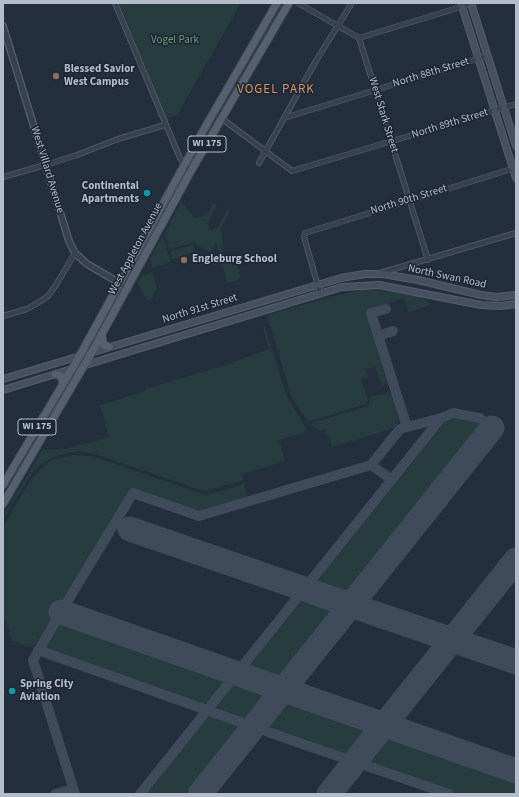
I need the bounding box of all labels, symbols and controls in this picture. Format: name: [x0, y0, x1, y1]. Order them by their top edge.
park label: Vogel Park: [151, 34, 199, 48]
street label: North 88th Street: [391, 55, 471, 91]
place label: Blessed Savior West Campus: [64, 63, 135, 89]
marker: Blessed Savior West Campus: [51, 71, 61, 81]
street label: West Stark Street: [365, 76, 401, 154]
district label: VOGEL PARK: [237, 82, 315, 98]
street label: North 89th Street: [410, 106, 490, 142]
street label: West Villard Avenue: [28, 125, 66, 215]
road number: WI 175: [188, 136, 226, 152]
place label: Continental Apartments: [82, 180, 139, 206]
street label: North 90th Street: [369, 182, 449, 218]
marker: Continental Apartments: [142, 188, 152, 198]
street label: West Appleton Avenue: [106, 201, 166, 297]
place label: Engleburg School: [192, 253, 277, 267]
marker: Engleburg School: [179, 255, 189, 265]
street label: North Swan Road: [407, 262, 487, 292]
street label: North 91st Street: [161, 291, 239, 327]
road number: WI 175: [18, 419, 56, 435]
place label: Spring City Aviation: [20, 678, 74, 704]
marker: Spring City Aviation: [7, 686, 17, 696]

